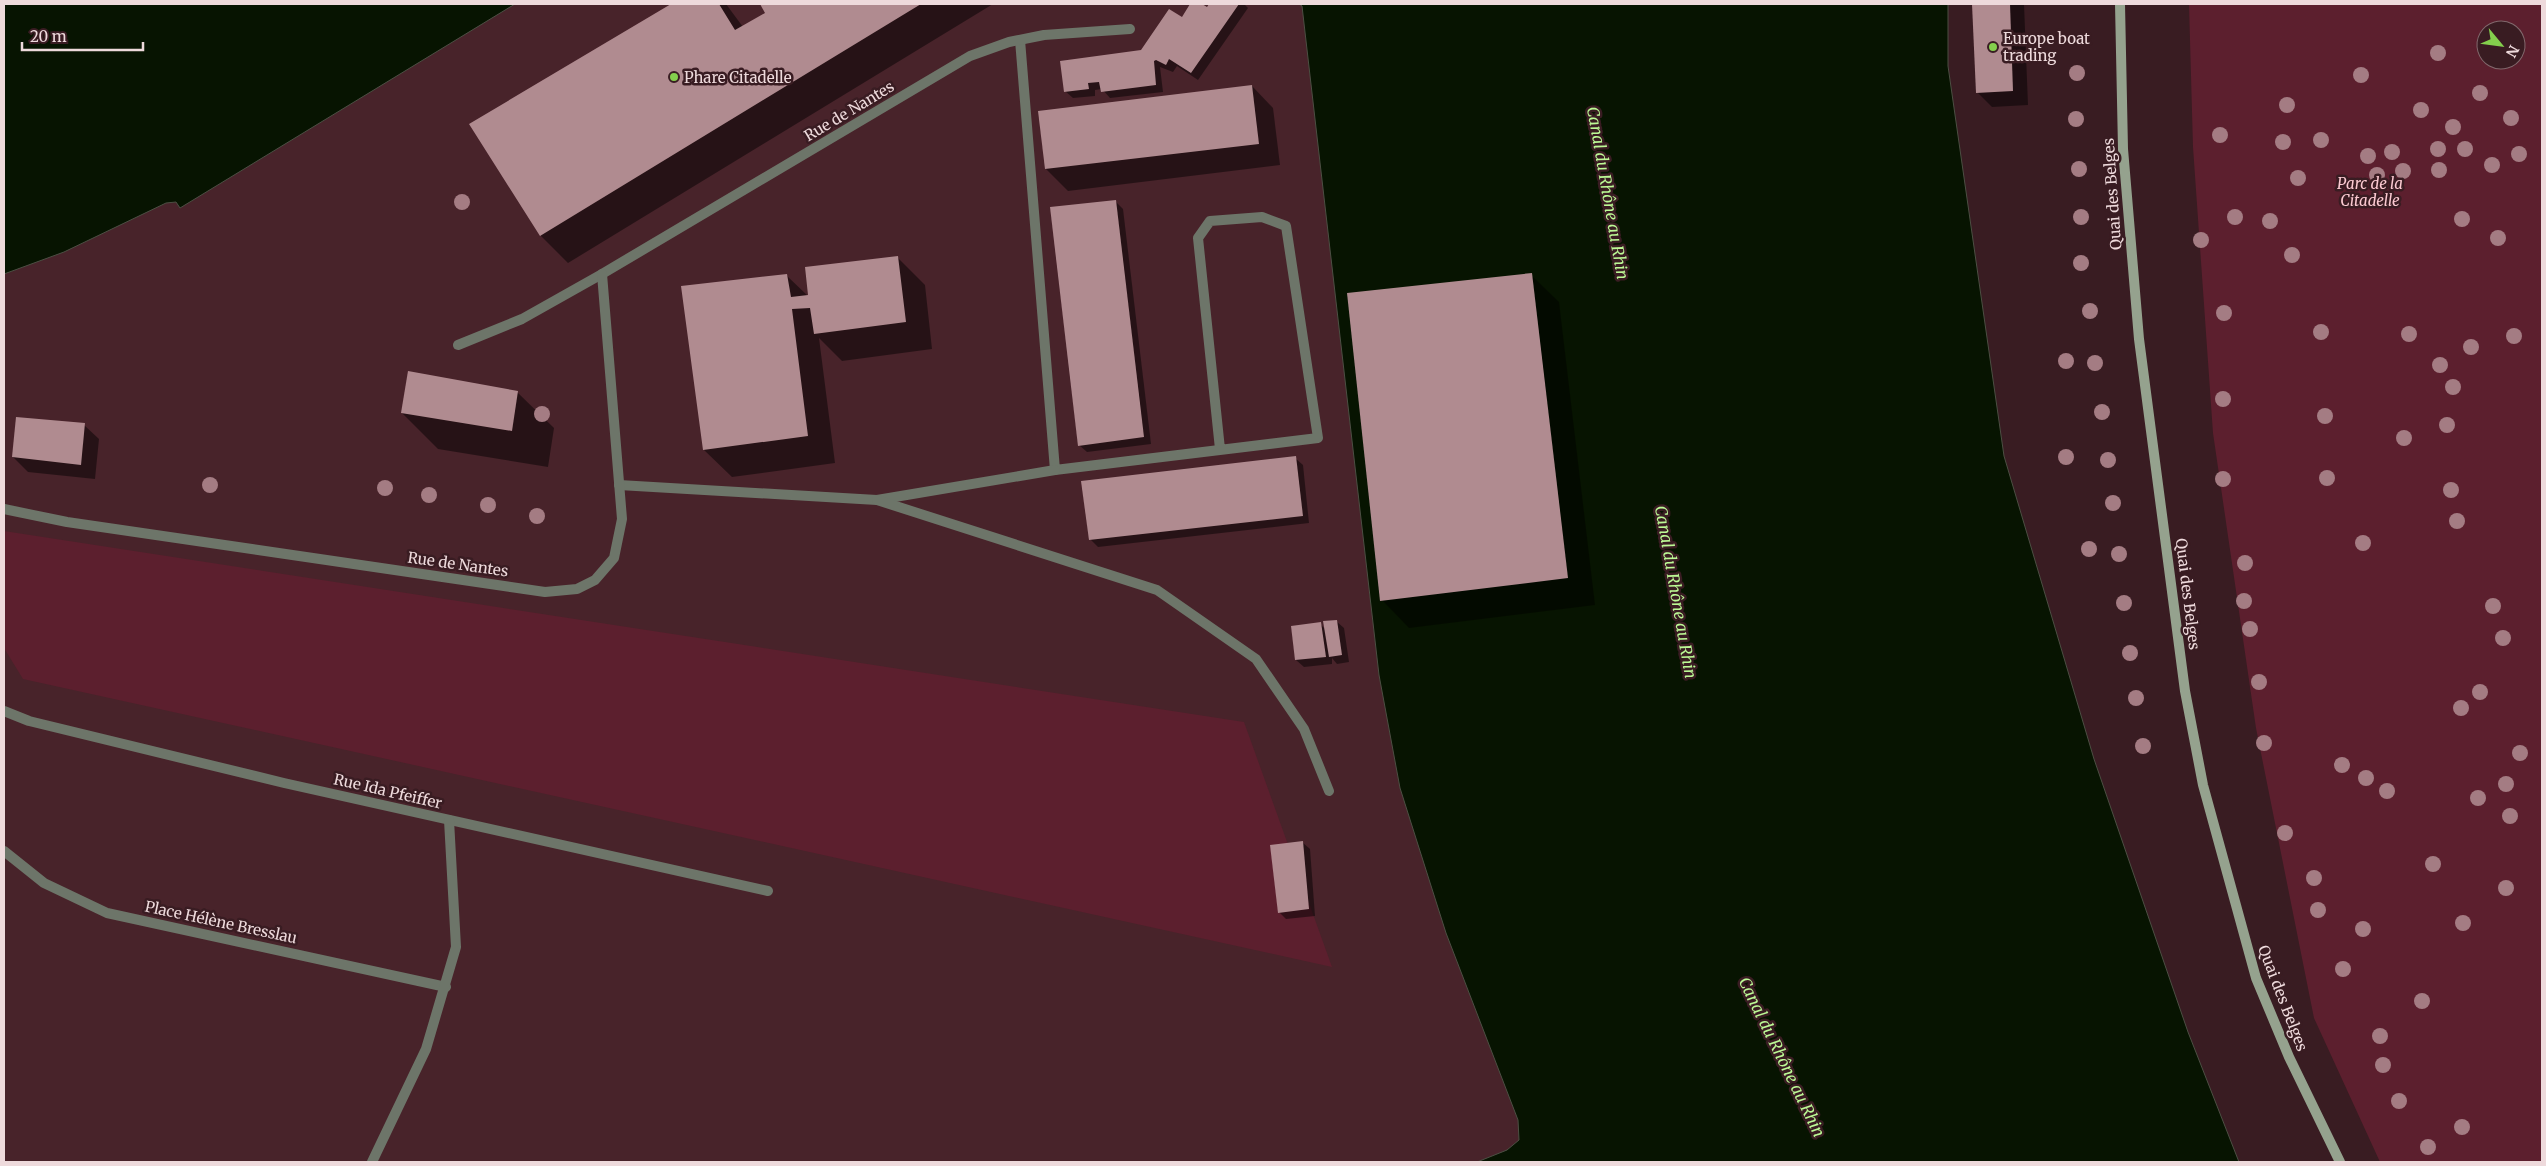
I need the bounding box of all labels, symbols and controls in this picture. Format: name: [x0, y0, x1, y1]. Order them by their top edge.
scale bar: [22, 20, 144, 52]
north arrow: [2476, 20, 2526, 70]
text: 20 m: [30, 27, 67, 46]
place label: Europe boat trading: [2003, 29, 2090, 65]
marker: Europe boat trading: [1987, 41, 1999, 53]
text: N: [2502, 42, 2523, 61]
place label: Phare Citadelle: [684, 68, 792, 87]
marker: Phare Citadelle: [668, 71, 680, 83]
street label: Rue de Nantes: [801, 77, 897, 145]
water label: Canal du Rhône au Rhin: [1583, 105, 1633, 281]
street label: Quai des Belges: [2099, 137, 2125, 251]
park label: Parc de la Citadelle: [2337, 174, 2403, 210]
water label: Canal du Rhône au Rhin: [1651, 504, 1701, 680]
street label: Quai des Belges: [2172, 537, 2204, 651]
street label: Rue de Nantes: [406, 548, 510, 580]
street label: Rue Ida Pfeiffer: [332, 769, 444, 813]
street label: Place Hélène Bresslau: [143, 897, 299, 947]
street label: Quai des Belges: [2254, 942, 2312, 1054]
water label: Canal du Rhône au Rhin: [1735, 974, 1829, 1140]

